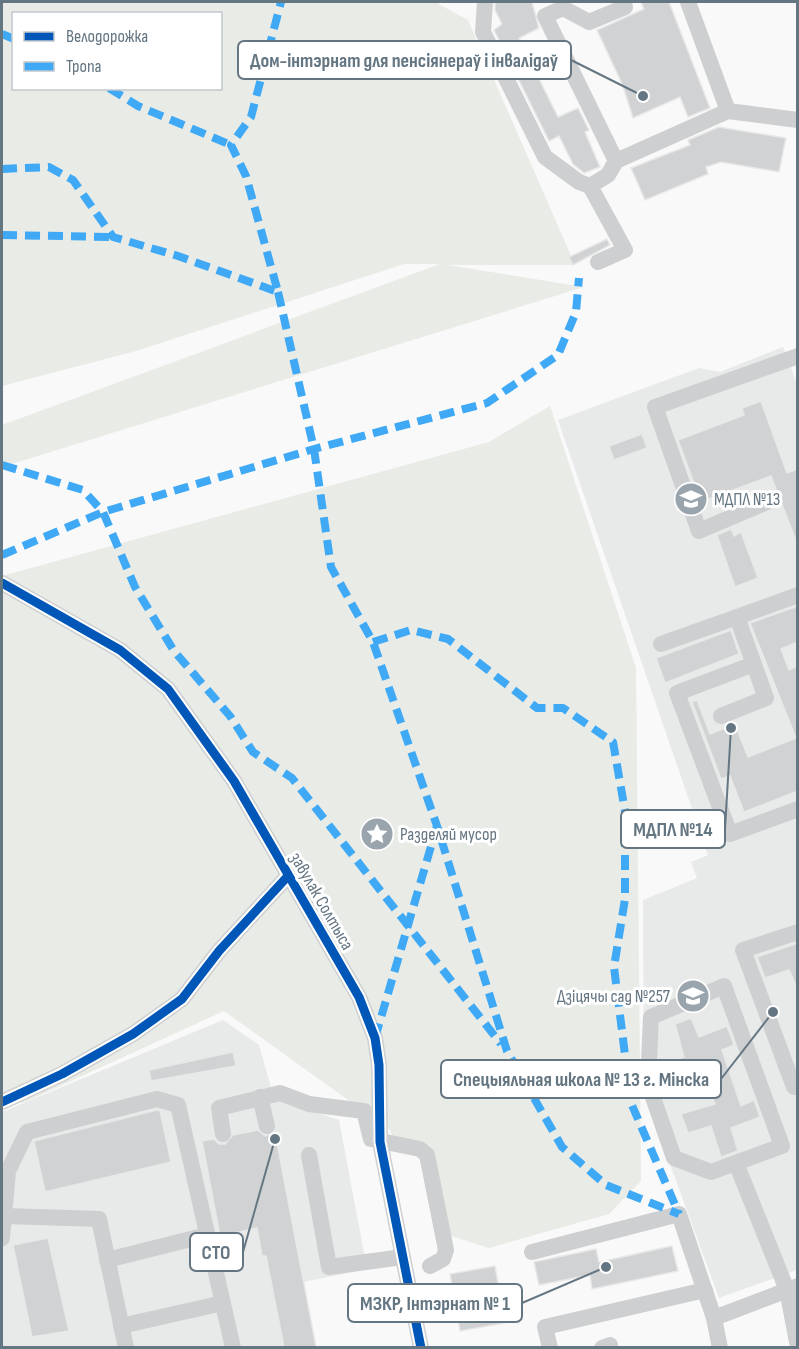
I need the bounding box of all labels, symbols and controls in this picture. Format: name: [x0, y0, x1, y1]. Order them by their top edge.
legend: [12, 12, 222, 90]
text: Велодорожка: [66, 26, 148, 47]
callout: Дом-інтэрнат для пенсіянераў і інвалідаў: [238, 41, 571, 79]
text: Дом-інтэрнат для пенсіянераў і інвалідаў: [250, 49, 559, 73]
text: Тропа: [66, 56, 102, 77]
school or university icon: МДПЛ №13: [673, 481, 709, 517]
place label: МДПЛ №13: [714, 489, 780, 510]
callout: МДПЛ №14: [621, 810, 725, 848]
place icon: Разделяй мусор: [359, 816, 395, 852]
text: МДПЛ №14: [633, 818, 713, 842]
place label: Разделяй мусор: [400, 824, 497, 845]
street label: завулак Солтыса: [285, 849, 358, 954]
school or university icon: Дзіцячы сад №257: [675, 978, 711, 1014]
place label: Дзіцячы сад №257: [557, 986, 671, 1007]
callout: Спецыяльная школа № 13 г. Мінска: [441, 1060, 721, 1098]
text: Спецыяльная школа № 13 г. Мінска: [453, 1068, 709, 1092]
callout: СТО: [190, 1233, 243, 1271]
text: СТО: [201, 1241, 231, 1265]
callout: МЗКР, Інтэрнат № 1: [348, 1284, 522, 1322]
text: МЗКР, Інтэрнат № 1: [360, 1292, 510, 1316]

